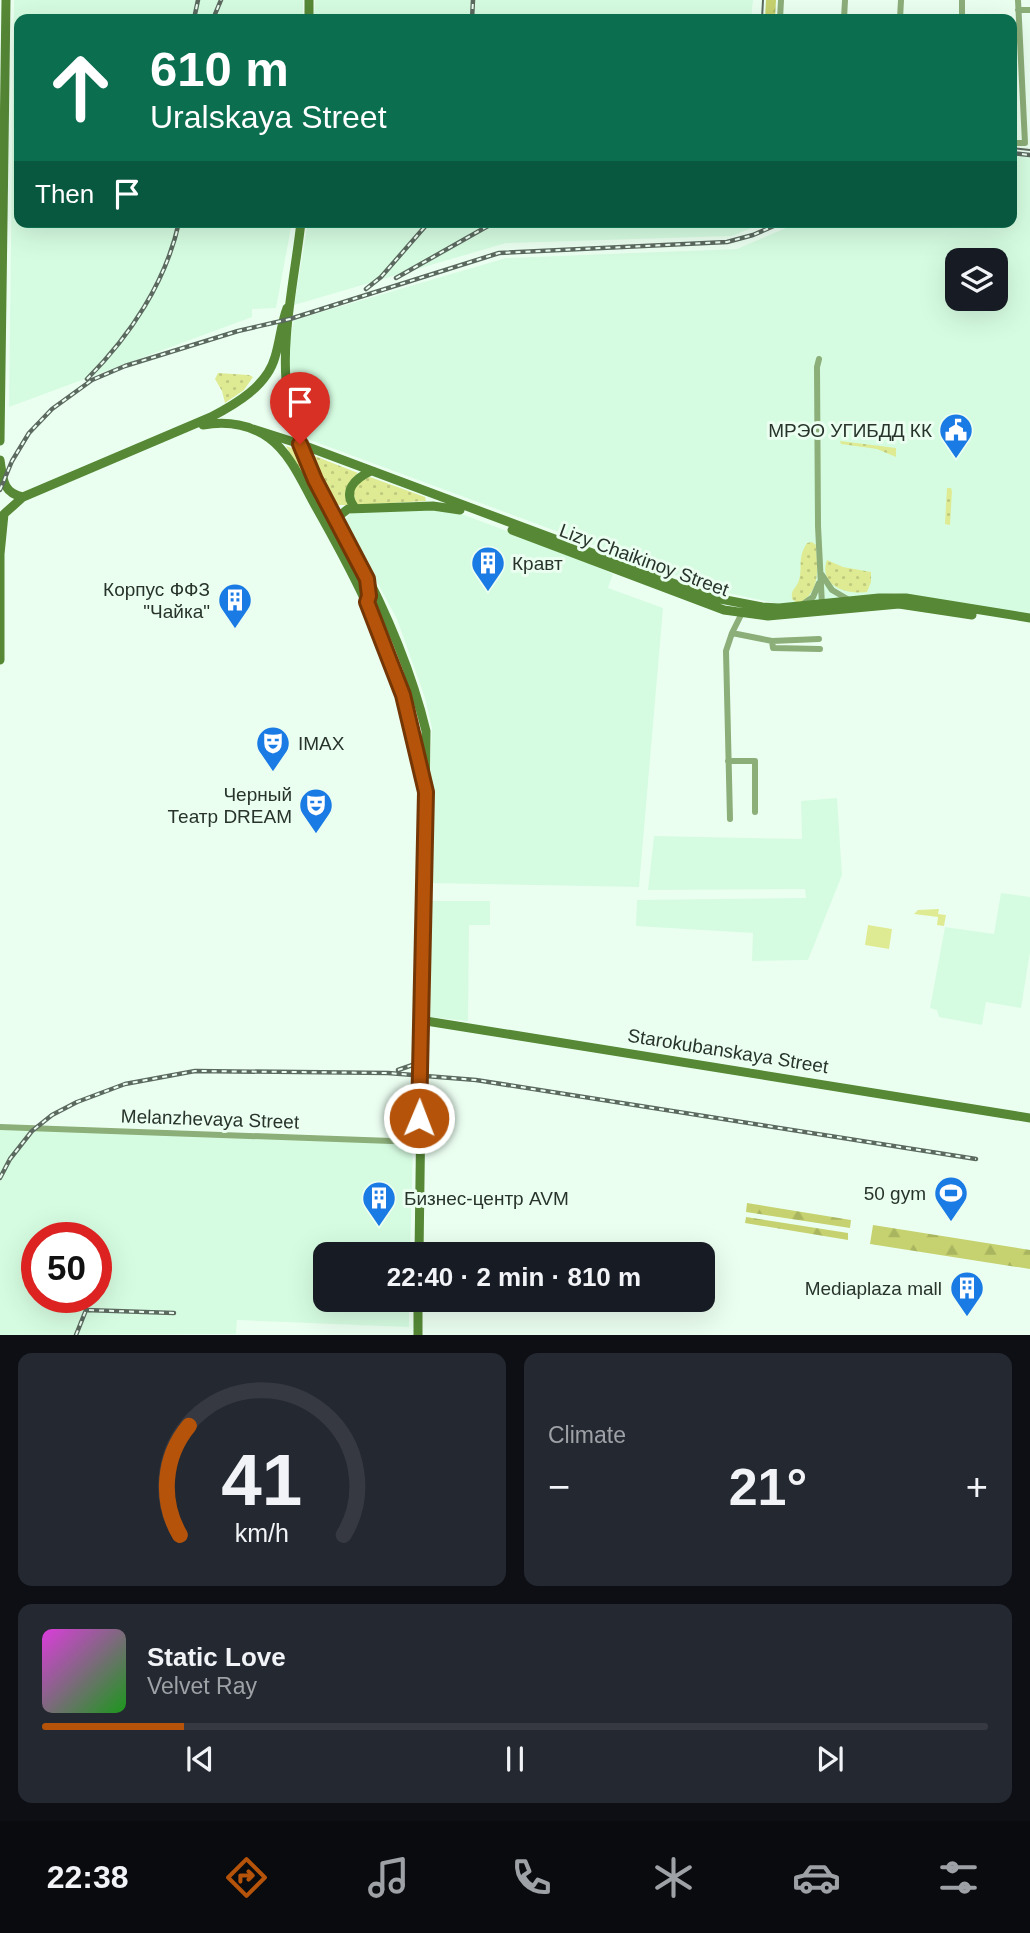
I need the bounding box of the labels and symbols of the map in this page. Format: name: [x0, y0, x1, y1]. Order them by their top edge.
pin: [270, 372, 330, 444]
public building icon: МРЭО УГИБДД КК: [937, 411, 975, 460]
place label: МРЭО УГИБДД КК: [768, 420, 932, 441]
street label: Lizy Chaikinoy Street: [557, 520, 732, 601]
building icon: Кравт: [469, 544, 507, 593]
place label: Кравт: [512, 553, 563, 574]
place label: Корпус ФФЗ "Чайка": [103, 579, 210, 622]
building icon: Корпус ФФЗ "Чайка": [216, 581, 254, 630]
theatre icon: IMAX: [254, 724, 292, 773]
place label: IMAX: [298, 733, 345, 754]
place label: Черный Театр DREAM: [168, 784, 292, 827]
theatre icon: Черный Театр DREAM: [297, 786, 335, 835]
street label: Starokubanskaya Street: [626, 1025, 830, 1077]
position arrow: [382, 1081, 456, 1155]
street label: Melanzhevaya Street: [120, 1105, 300, 1133]
sports icon: 50 gym: [932, 1174, 970, 1223]
building icon: Бизнес-центр AVM: [360, 1179, 398, 1228]
place label: 50 gym: [864, 1183, 926, 1204]
place label: Бизнес-центр AVM: [404, 1188, 569, 1209]
speed limit sign: 50: [21, 1222, 112, 1313]
building icon: Mediaplaza mall: [948, 1269, 986, 1318]
place label: Mediaplaza mall: [805, 1278, 942, 1299]

